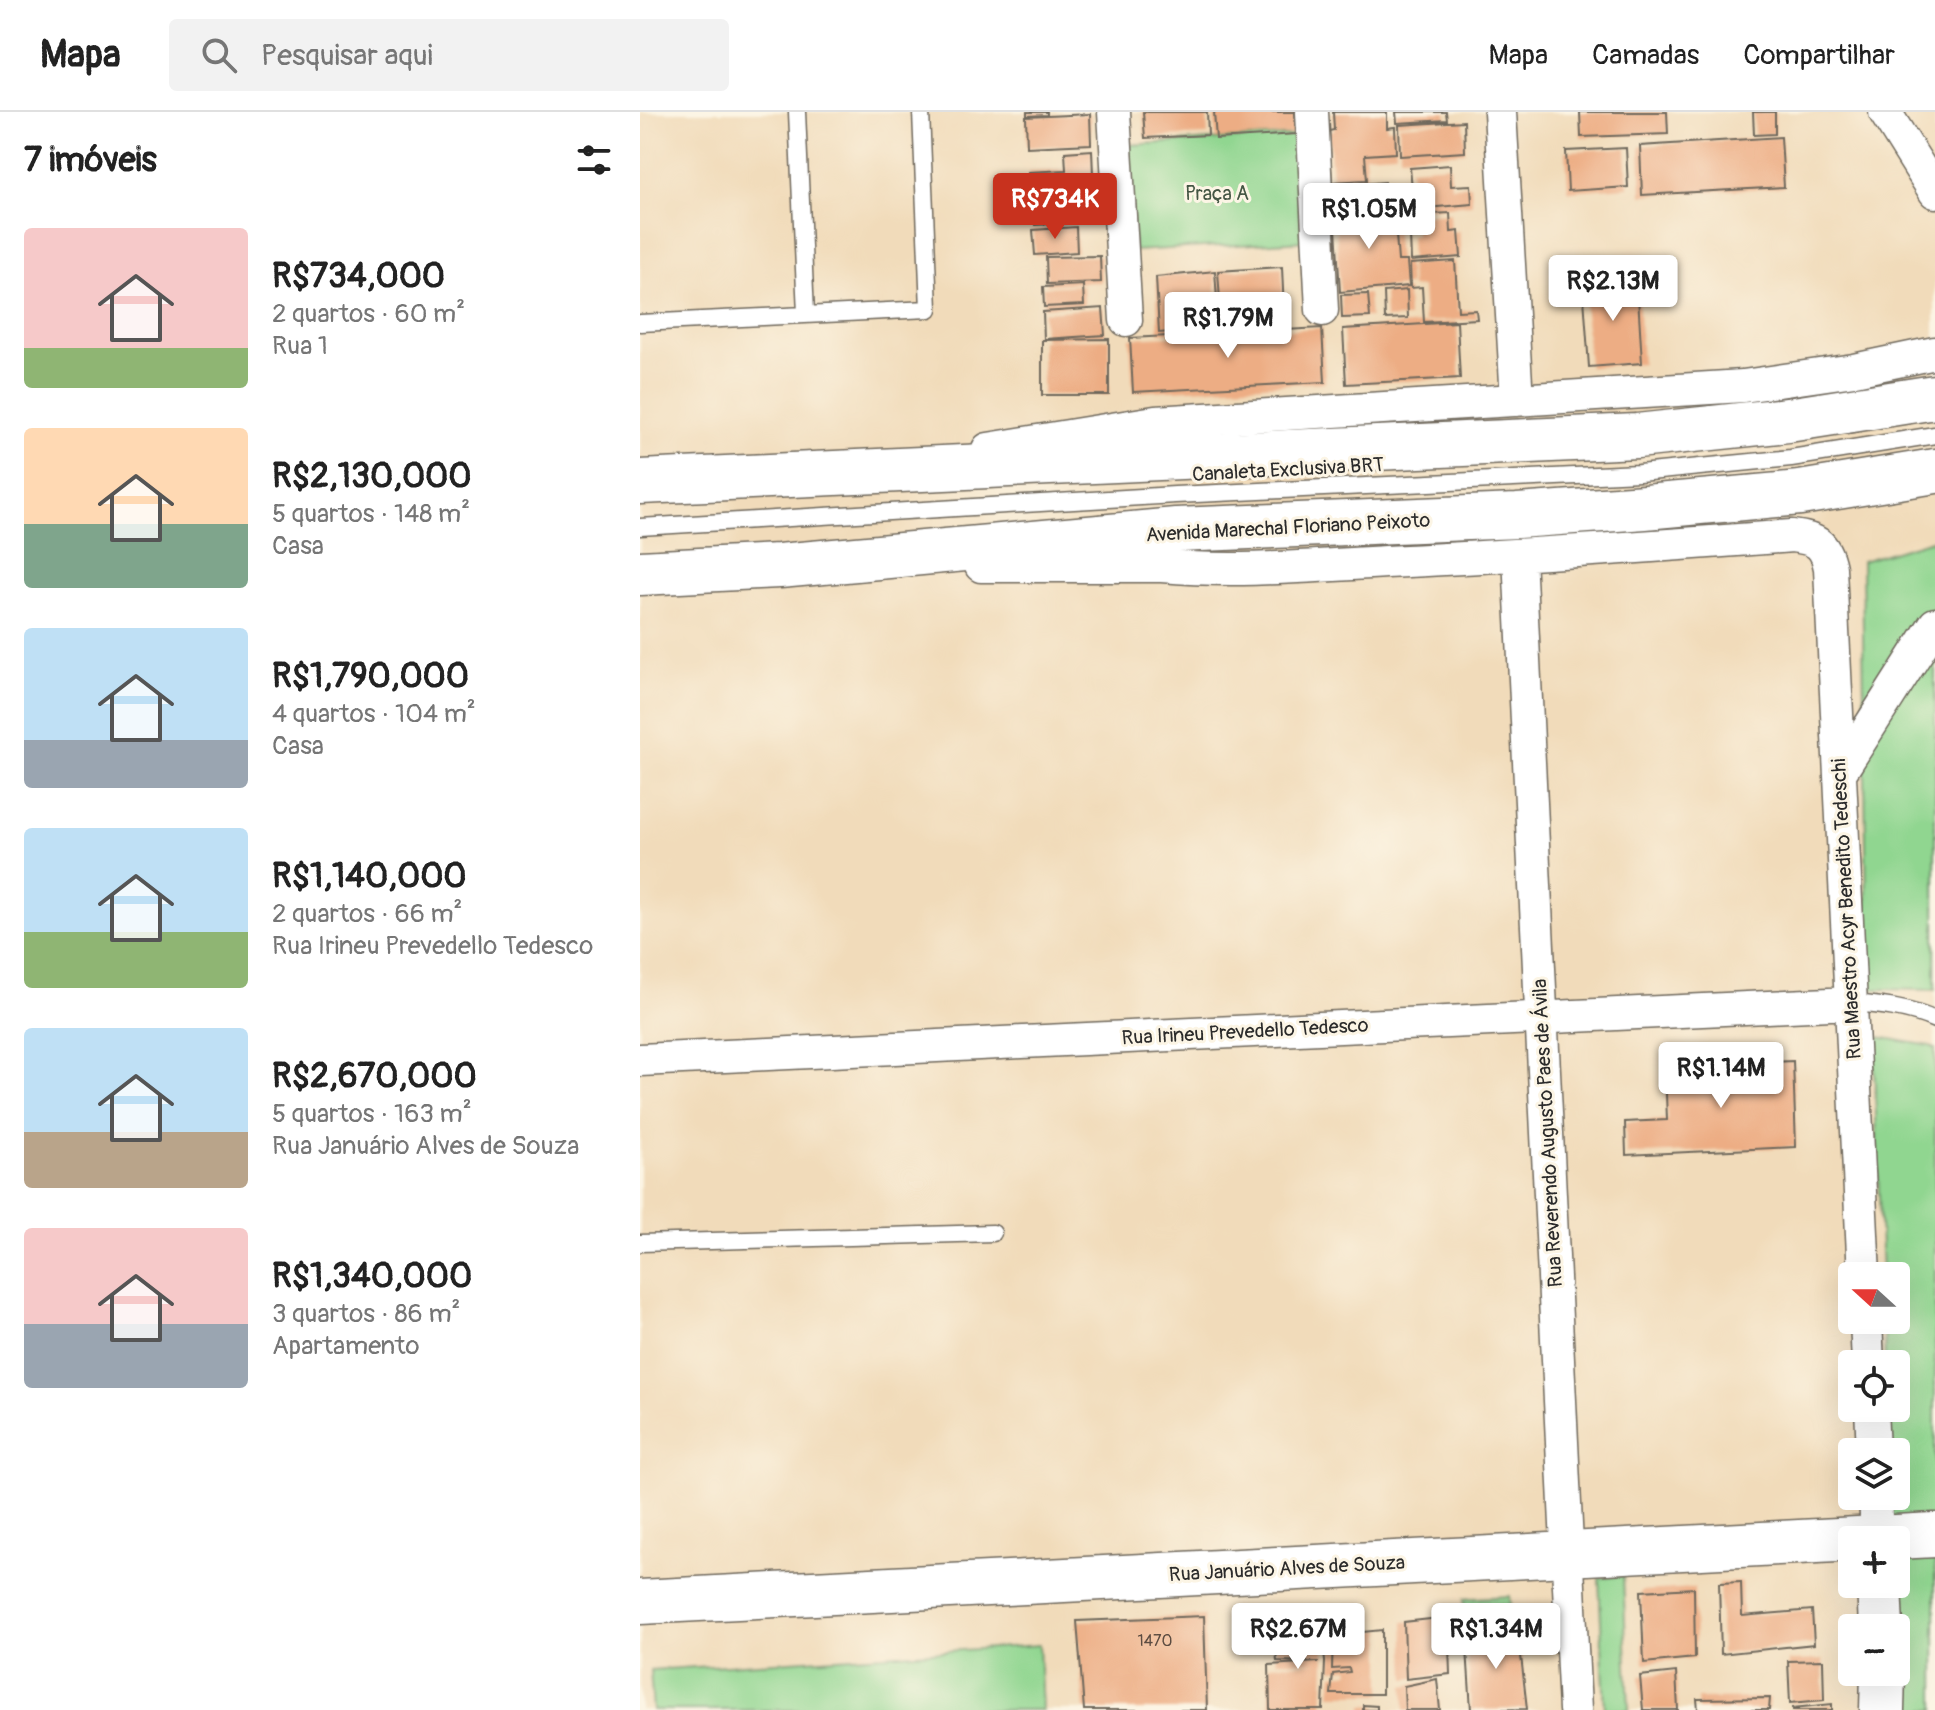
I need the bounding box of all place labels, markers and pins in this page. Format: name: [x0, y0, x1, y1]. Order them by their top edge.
pin: R$734K: [990, 173, 1120, 241]
pin: R$1.05M: [1295, 183, 1443, 251]
pin: R$2.13M: [1539, 255, 1687, 323]
pin: R$1.79M: [1154, 292, 1302, 360]
pin: R$1.14M: [1647, 1042, 1795, 1110]
pin: R$2.67M: [1224, 1603, 1372, 1671]
pin: R$1.34M: [1422, 1603, 1570, 1671]

